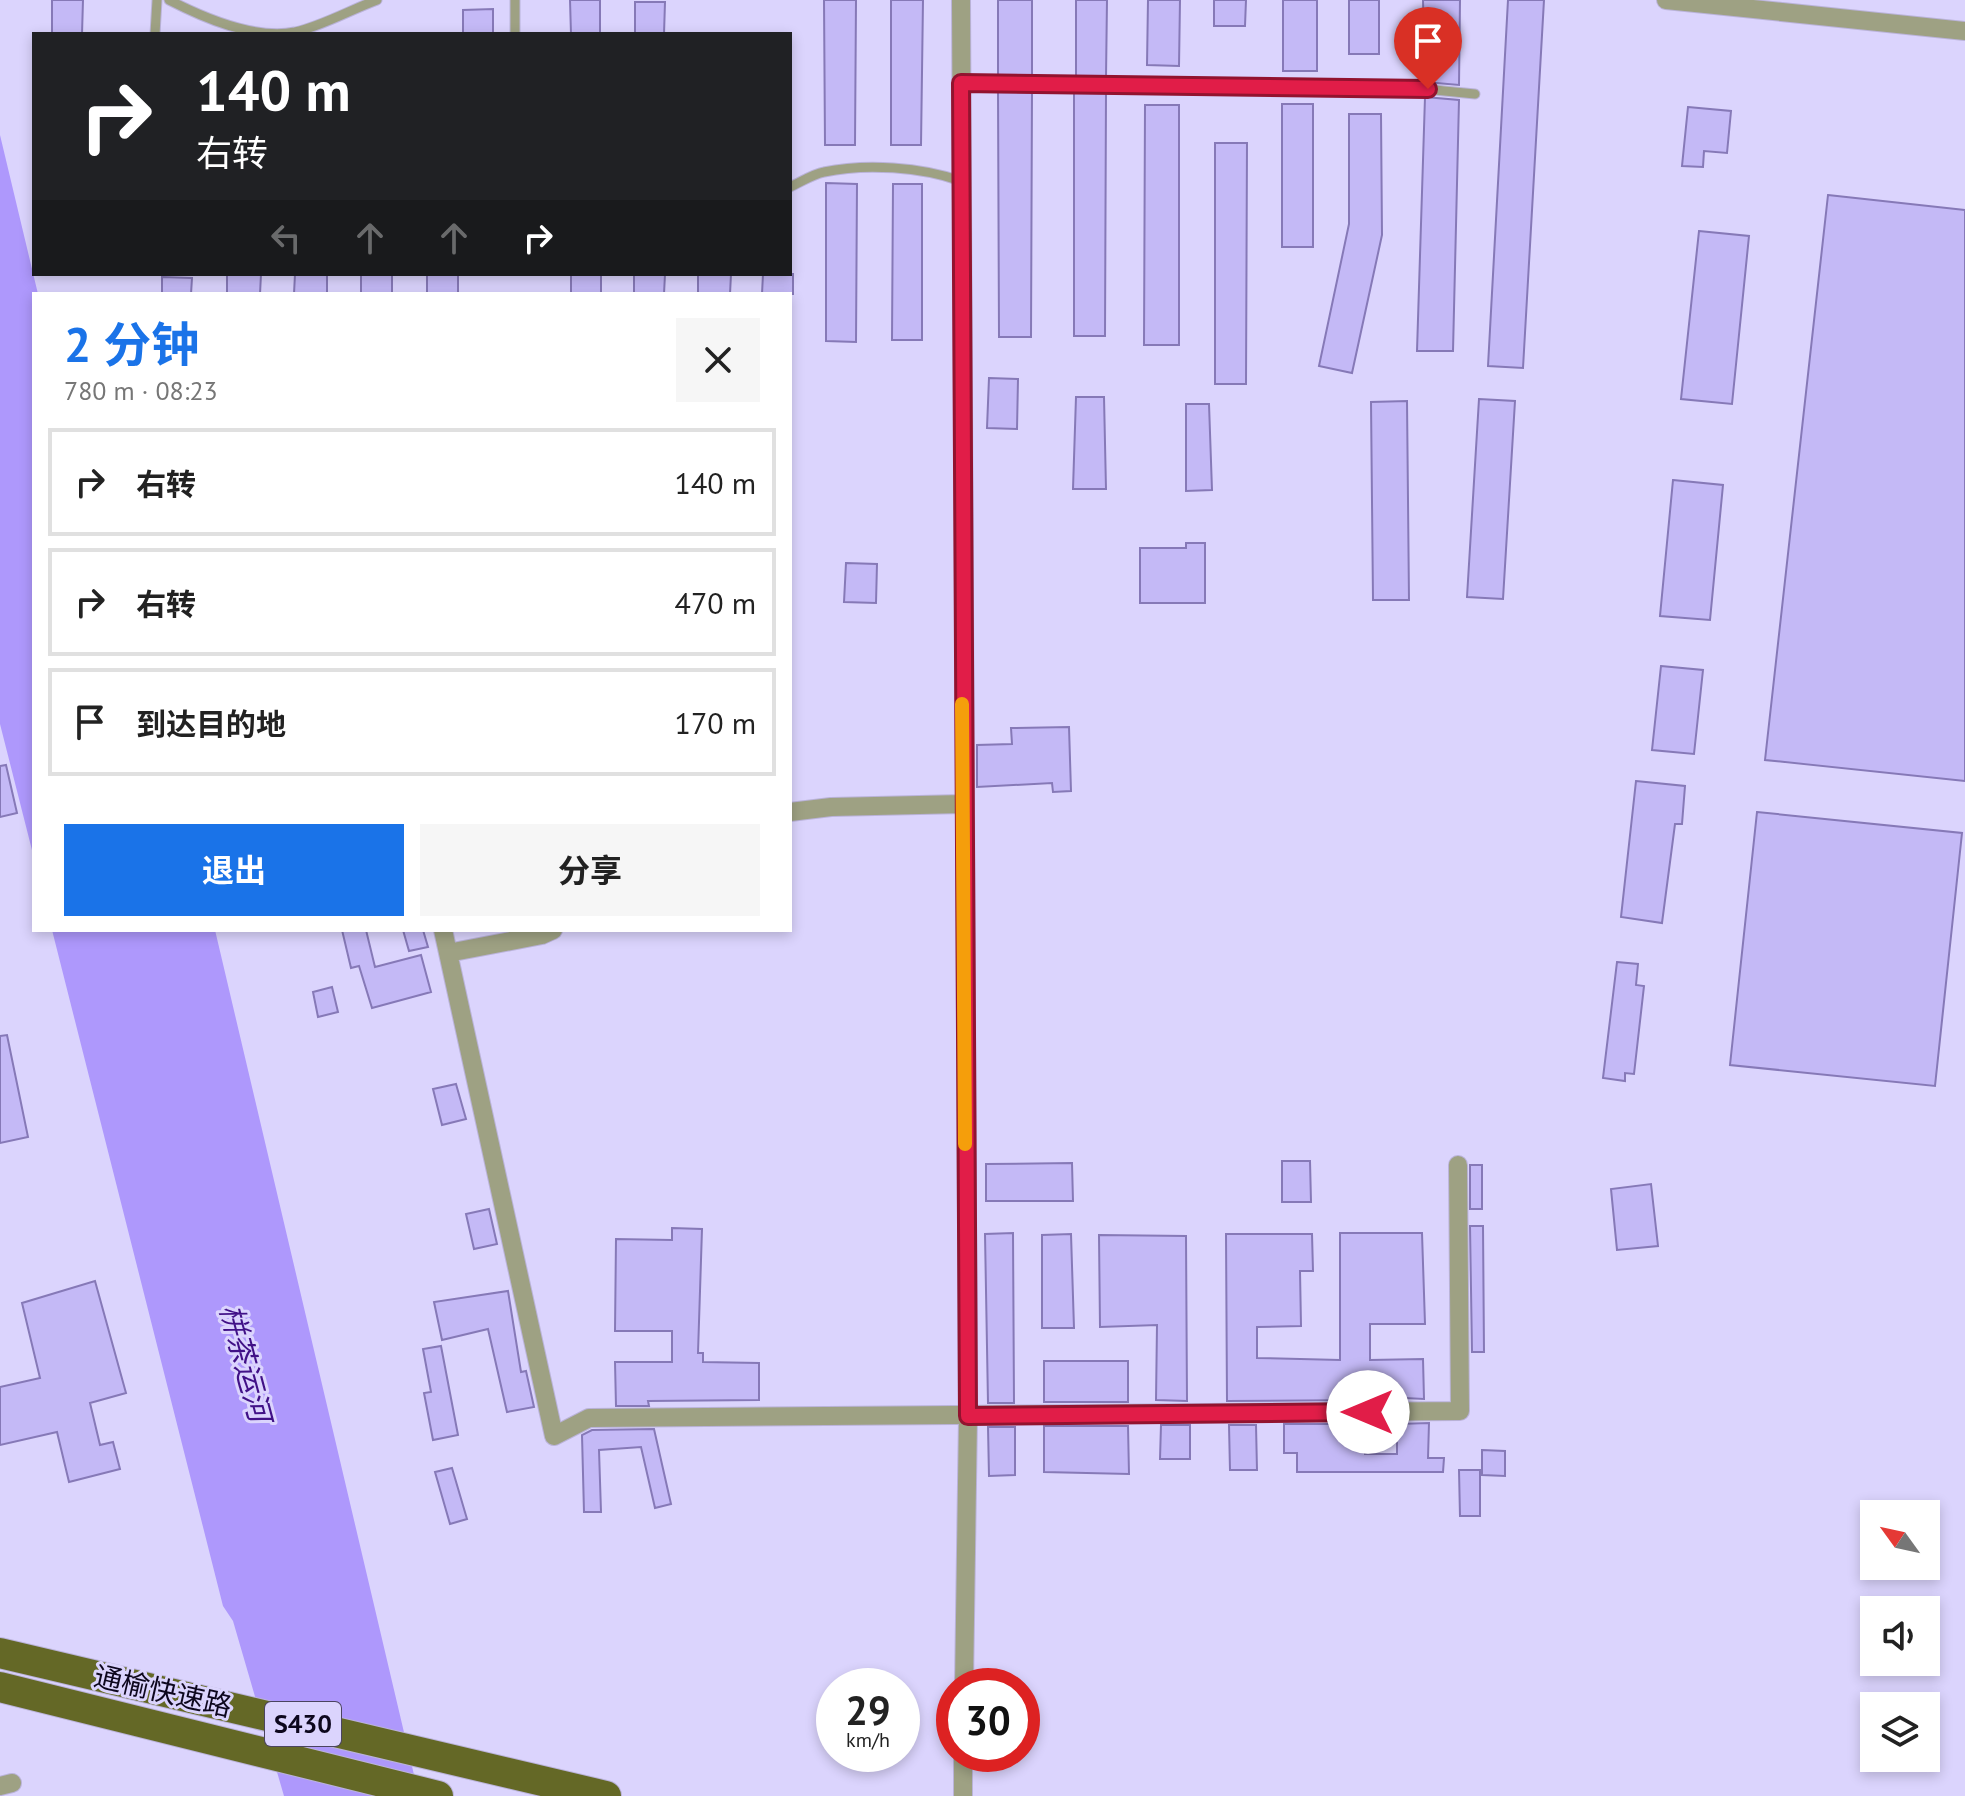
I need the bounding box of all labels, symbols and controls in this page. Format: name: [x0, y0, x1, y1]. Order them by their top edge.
pin: [1394, 7, 1462, 89]
icon: arrive: [1406, 19, 1450, 63]
text: 140 m: [196, 54, 351, 126]
icon: right: [64, 64, 168, 168]
text: 右转: [196, 129, 268, 176]
icon: left: [264, 216, 308, 260]
icon: ahead: [348, 216, 392, 260]
icon: ahead: [432, 216, 476, 260]
icon: right: [516, 216, 560, 260]
text: 2 分钟: [64, 313, 199, 375]
button: close: [676, 318, 760, 402]
text: 780 m · 08:23: [64, 374, 218, 407]
icon: right: [68, 460, 112, 504]
text: 140 m: [675, 463, 756, 502]
text: 右转: [136, 464, 196, 503]
icon: right: [68, 580, 112, 624]
text: 470 m: [675, 583, 756, 622]
text: 右转: [136, 584, 196, 623]
icon: arrive: [68, 700, 112, 744]
text: 170 m: [675, 703, 756, 742]
text: 到达目的地: [136, 704, 286, 743]
button: 退出: [64, 824, 404, 916]
button: 分享: [420, 824, 760, 916]
water label: 栟茶运河: [212, 1300, 282, 1430]
position arrow: [1326, 1370, 1410, 1454]
north arrow: [1860, 1500, 1940, 1580]
map controls: [1860, 1500, 1940, 1772]
button: sound: [1860, 1596, 1940, 1676]
street label: 通榆快速路: [91, 1657, 235, 1724]
speed limit sign: 30: [936, 1668, 1040, 1772]
text: 29: [845, 1684, 891, 1736]
button: layers: [1860, 1692, 1940, 1772]
road number: S430: [265, 1702, 341, 1746]
text: km/h: [846, 1727, 890, 1753]

